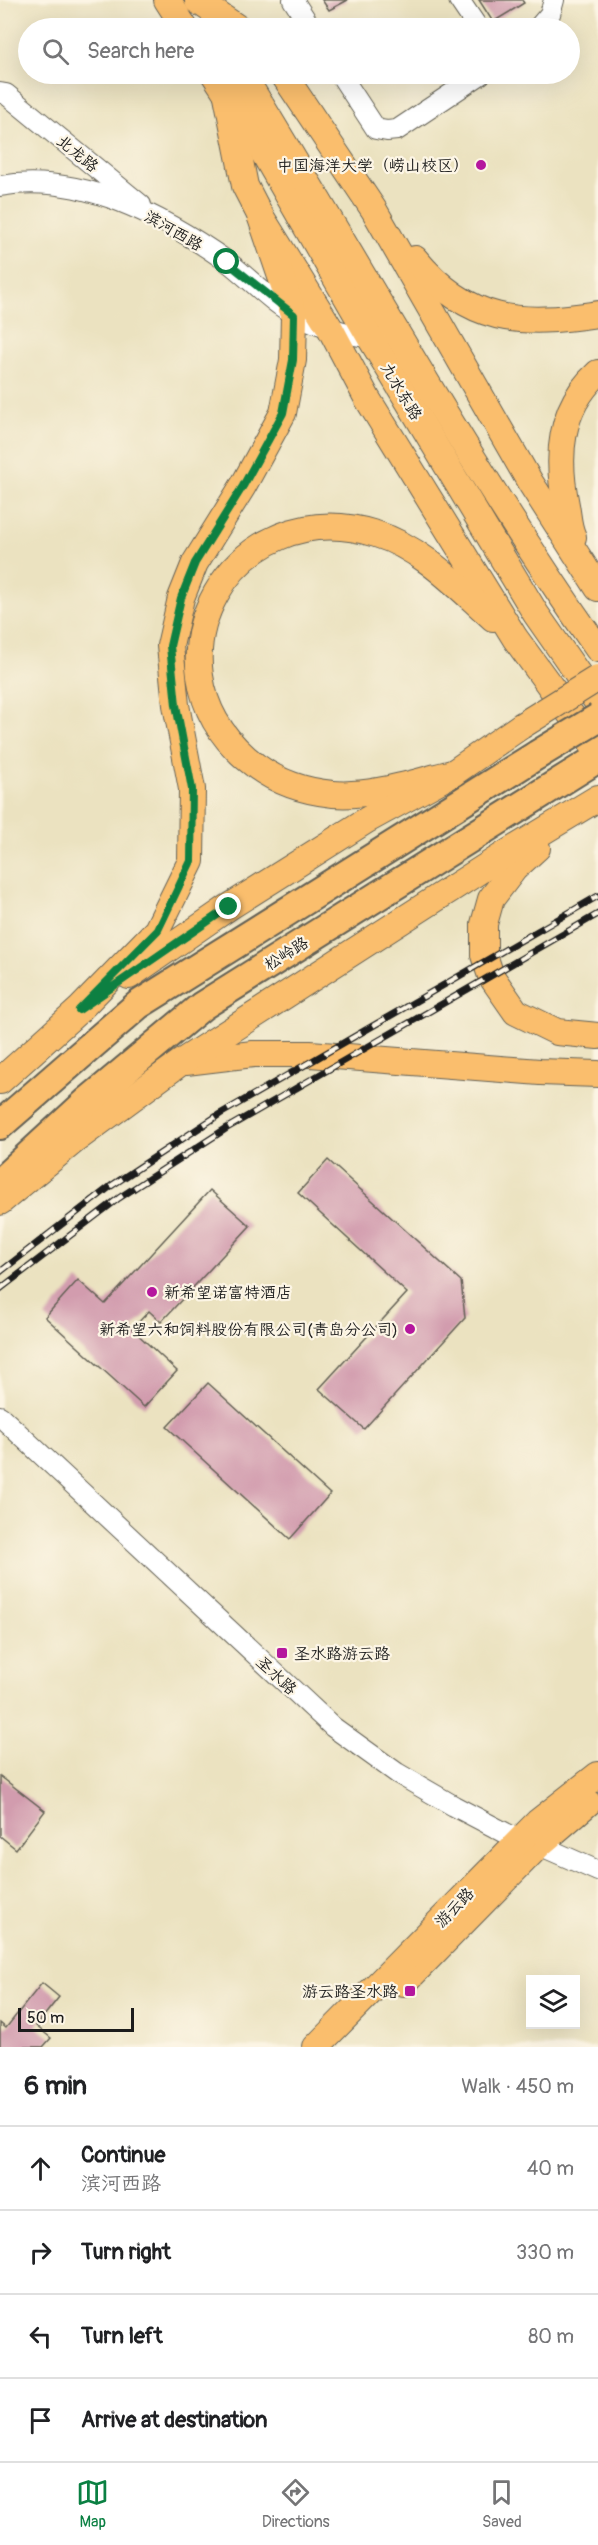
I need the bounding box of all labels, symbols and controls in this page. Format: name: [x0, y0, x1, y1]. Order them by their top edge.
search box: [18, 18, 580, 84]
icon: search: [39, 35, 72, 68]
text: Search here: [87, 37, 194, 65]
street label: 北龙路: [52, 131, 102, 177]
place label: 中国海洋大学（崂山校区）: [277, 156, 469, 176]
marker: 中国海洋大学（崂山校区）: [474, 158, 488, 172]
street label: 滨河西路: [141, 206, 206, 256]
route start: [213, 248, 239, 274]
street label: 九水东路: [376, 359, 426, 424]
route end: [215, 893, 241, 919]
street label: 松岭路: [261, 933, 312, 975]
place label: 新希望诺富特酒店: [164, 1283, 292, 1303]
marker: 新希望诺富特酒店: [145, 1285, 159, 1299]
place label: 新希望六和饲料股份有限公司(青岛分公司): [99, 1320, 398, 1340]
marker: 新希望六和饲料股份有限公司(青岛分公司): [403, 1322, 417, 1336]
place label: 圣水路游云路: [294, 1644, 390, 1664]
marker: 圣水路游云路: [275, 1646, 289, 1660]
street label: 圣水路: [252, 1652, 301, 1699]
street label: 游云路: [431, 1883, 479, 1932]
map controls: [526, 1975, 580, 2029]
button: layers: [526, 1975, 580, 2029]
place label: 游云路圣水路: [302, 1982, 398, 2002]
marker: 游云路圣水路: [403, 1984, 417, 1998]
scale bar: [18, 2005, 134, 2032]
text: 50 m: [27, 2008, 64, 2028]
text: 6 min: [24, 2070, 87, 2102]
text: Walk · 450 m: [461, 2074, 574, 2099]
text: Continue: [81, 2141, 165, 2169]
icon: ahead: [24, 2152, 57, 2185]
text: 40 m: [527, 2156, 574, 2181]
text: 滨河西路: [81, 2171, 161, 2196]
icon: right: [24, 2236, 57, 2269]
text: Turn right: [81, 2238, 171, 2266]
text: 330 m: [516, 2240, 574, 2265]
icon: left: [24, 2320, 57, 2353]
text: Turn left: [81, 2322, 163, 2350]
text: 80 m: [528, 2324, 574, 2349]
icon: arrive: [24, 2404, 57, 2437]
text: Arrive at destination: [81, 2406, 267, 2434]
tab: Map: [76, 2476, 109, 2532]
tab: Directions: [262, 2476, 330, 2532]
tab: Saved: [482, 2476, 522, 2532]

